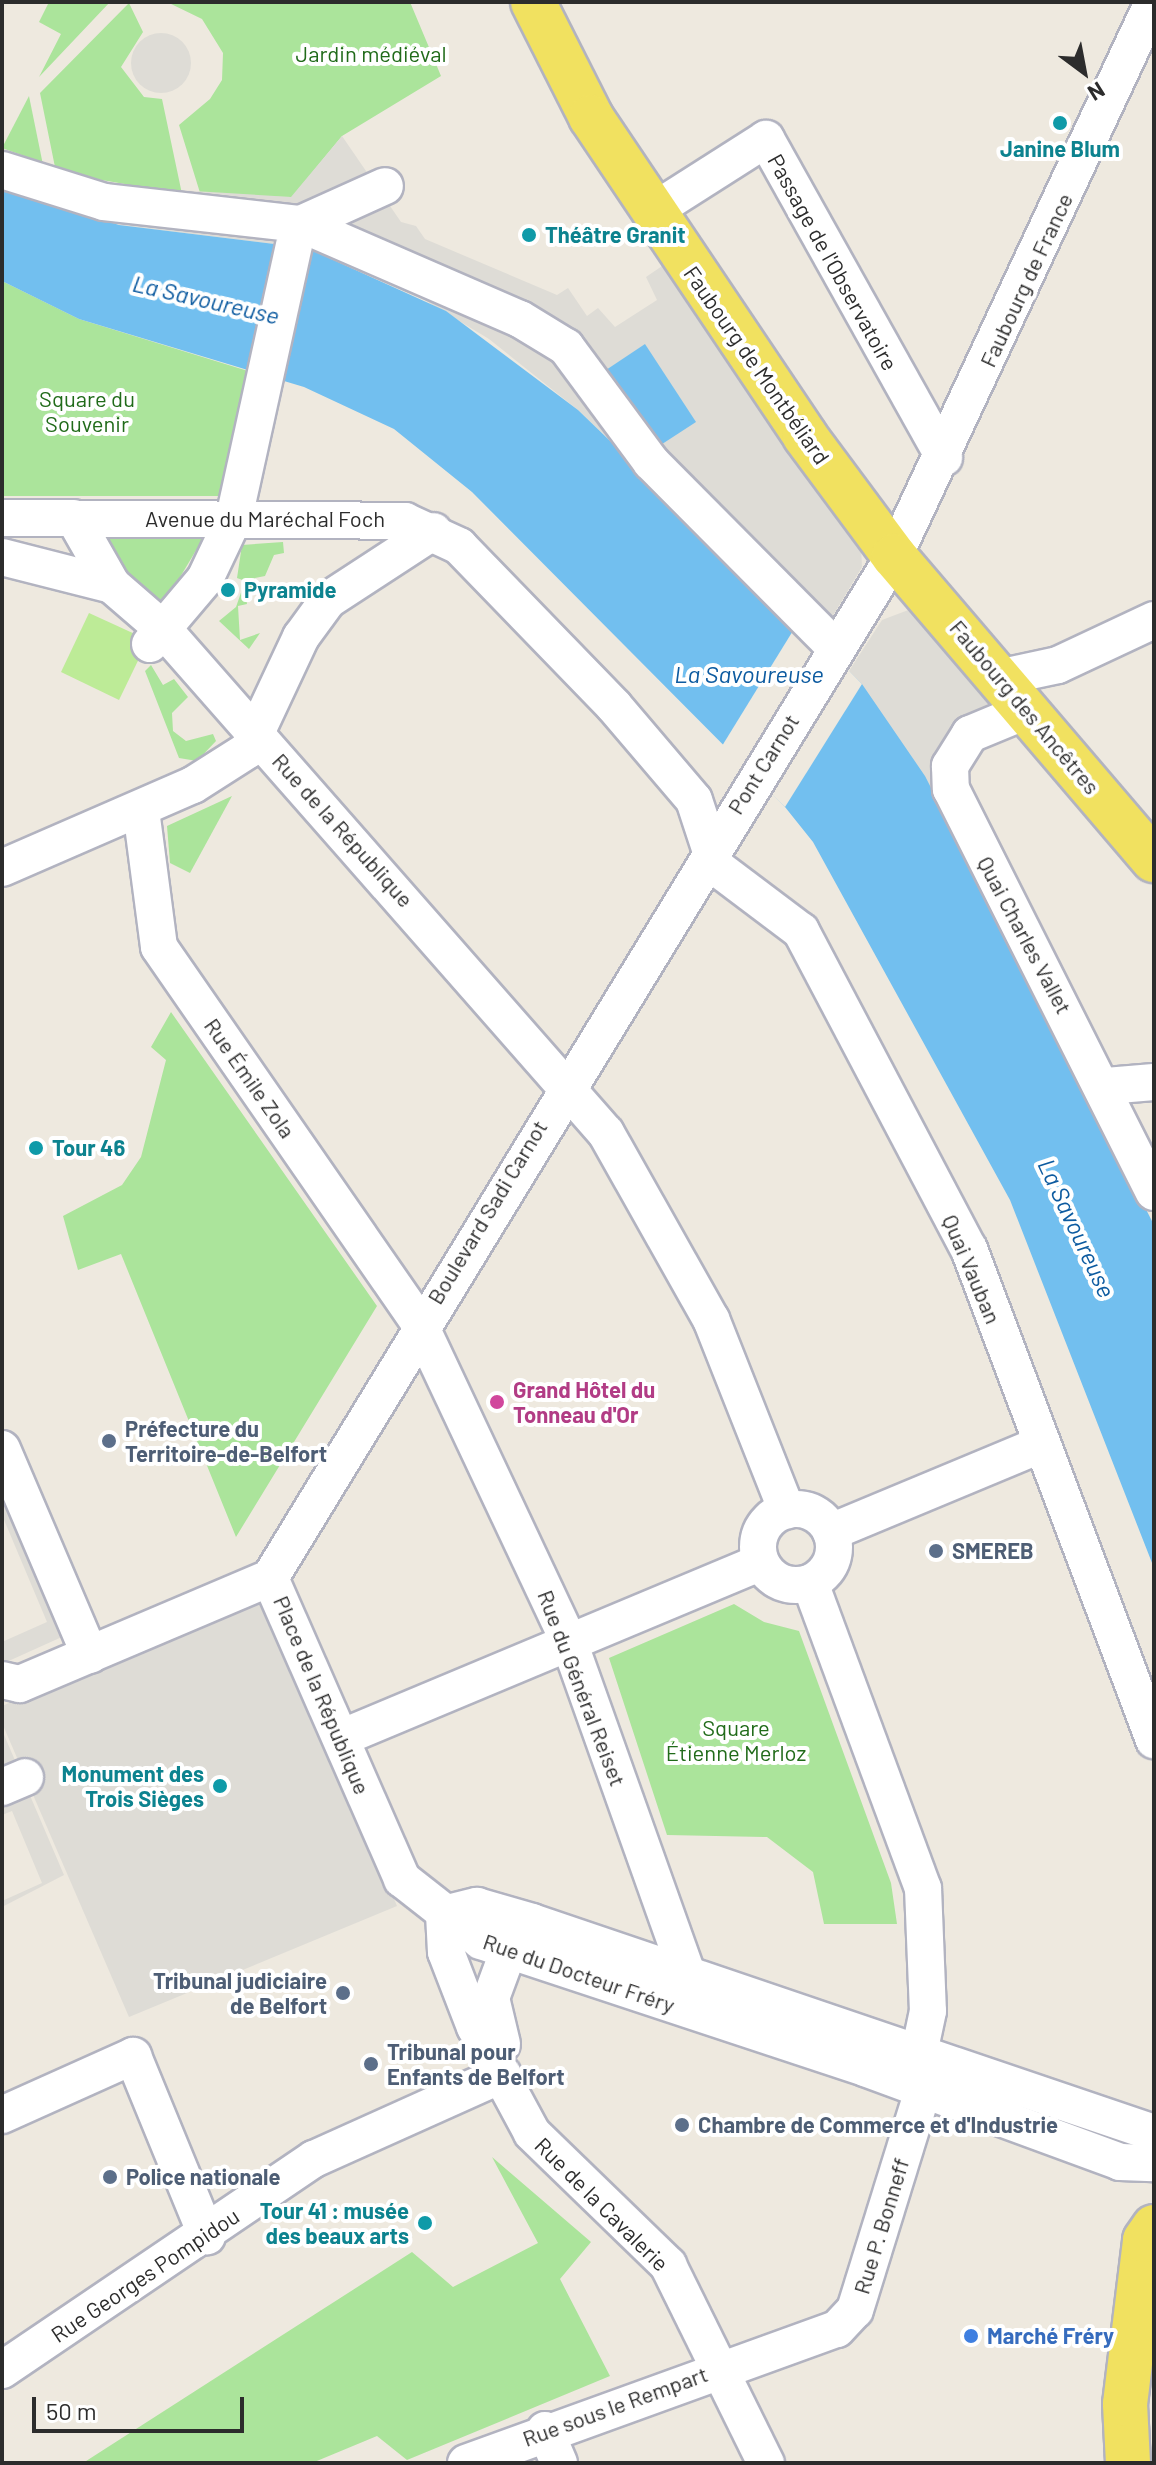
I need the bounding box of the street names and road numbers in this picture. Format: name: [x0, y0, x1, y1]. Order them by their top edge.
street label: Passage de l'Observatoire: [763, 149, 903, 375]
street label: Faubourg de France: [974, 189, 1078, 371]
street label: Faubourg de Montbéliard: [679, 261, 835, 469]
street label: Avenue du Maréchal Foch: [145, 506, 385, 532]
street label: Faubourg des Ancêtres: [945, 615, 1105, 799]
street label: Pont Carnot: [722, 709, 804, 819]
street label: Rue de la République: [267, 748, 419, 912]
street label: Quai Charles Vallet: [972, 852, 1078, 1018]
street label: Rue Émile Zola: [199, 1013, 301, 1143]
street label: Boulevard Sadi Carnot: [422, 1115, 552, 1309]
street label: Quai Vauban: [937, 1211, 1007, 1327]
street label: Rue du Général Reiset: [532, 1586, 632, 1790]
street label: Place de la République: [268, 1592, 376, 1798]
street label: Rue du Docteur Fréry: [480, 1928, 678, 2018]
street label: Rue de la Cavalerie: [530, 2132, 674, 2276]
street label: Rue P. Bonneff: [848, 2155, 914, 2297]
street label: Rue Georges Pompidou: [46, 2202, 244, 2348]
street label: Rue sous le Rempart: [519, 2360, 711, 2452]

